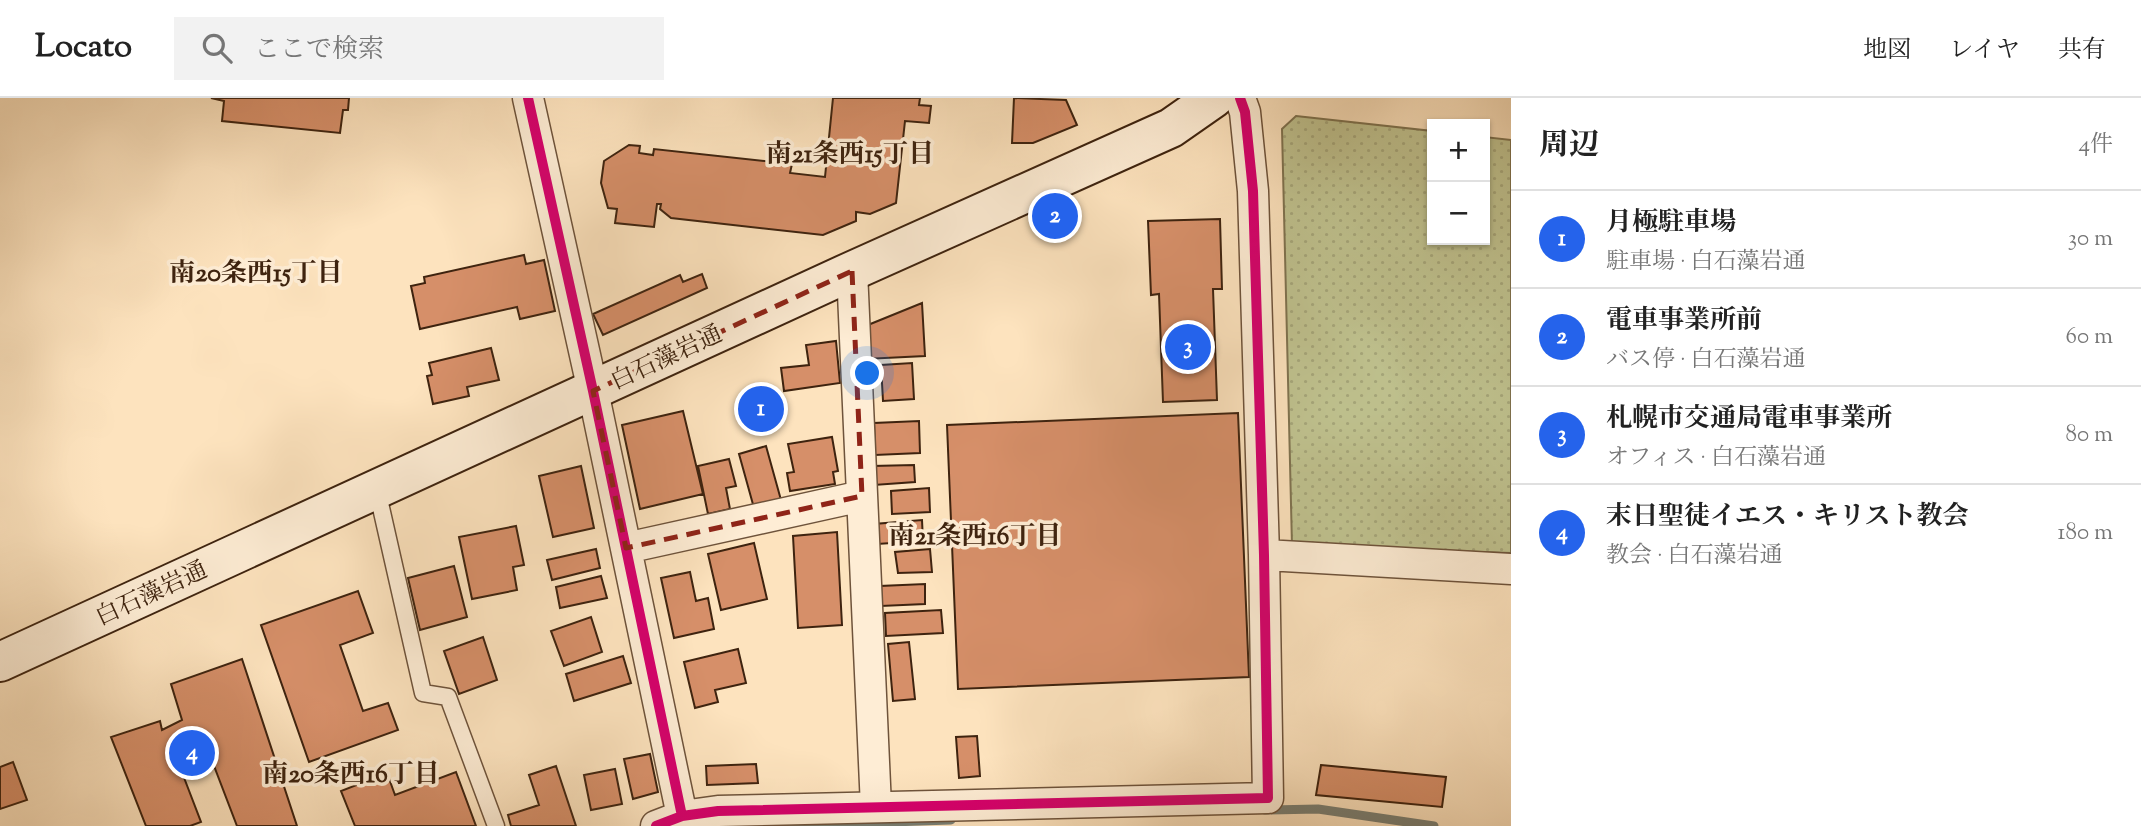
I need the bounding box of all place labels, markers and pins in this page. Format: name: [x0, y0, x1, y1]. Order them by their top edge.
pin: 2: [1032, 190, 1078, 242]
pin: 3: [1165, 321, 1211, 373]
pin: 1: [738, 383, 784, 435]
pin: 4: [169, 727, 215, 779]

